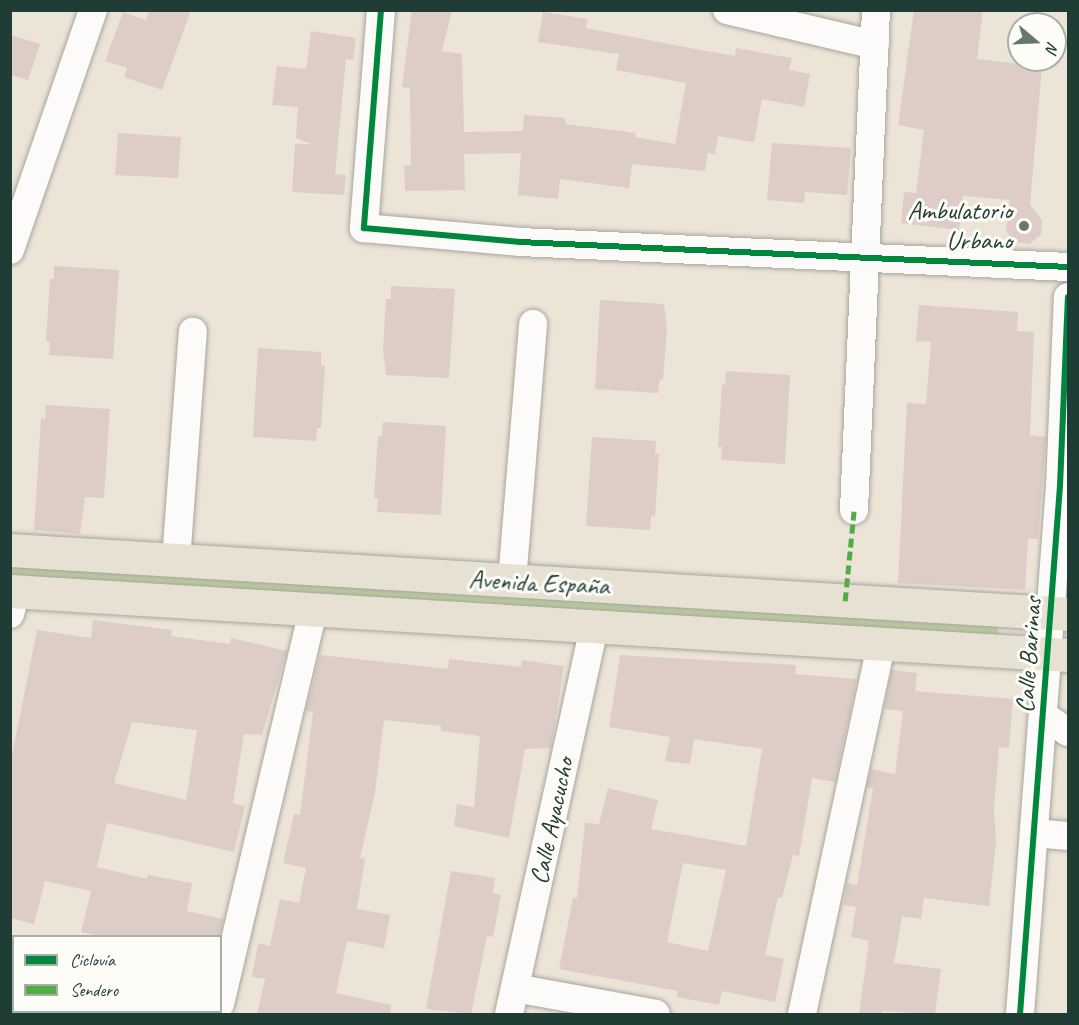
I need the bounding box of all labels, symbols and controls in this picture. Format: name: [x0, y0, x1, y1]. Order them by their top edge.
north arrow: [1007, 12, 1067, 72]
text: N: [1041, 39, 1063, 55]
place label: Ambulatorio Urbano: [907, 195, 1012, 256]
marker: Ambulatorio Urbano: [1017, 219, 1031, 233]
street label: Avenida España: [468, 564, 610, 602]
street label: Calle Barinas: [1009, 595, 1049, 715]
street label: Calle Ayacucho: [523, 754, 581, 888]
legend: [12, 935, 222, 1013]
text: Ciclovía: [70, 949, 115, 971]
text: Sendero: [70, 979, 118, 1001]

